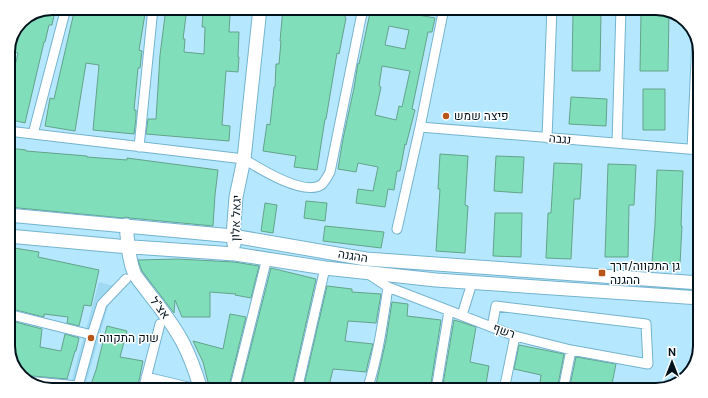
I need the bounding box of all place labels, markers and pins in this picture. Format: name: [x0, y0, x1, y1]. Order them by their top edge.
place label: פיצה שמש: [454, 108, 509, 124]
marker: פיצה שמש: [441, 111, 451, 121]
place label: גן התקווה/דרך ההגנה: [610, 258, 681, 288]
marker: גן התקווה/דרך ההגנה: [597, 268, 607, 278]
place label: שוק התקווה: [99, 330, 159, 346]
marker: שוק התקווה: [86, 333, 96, 343]

